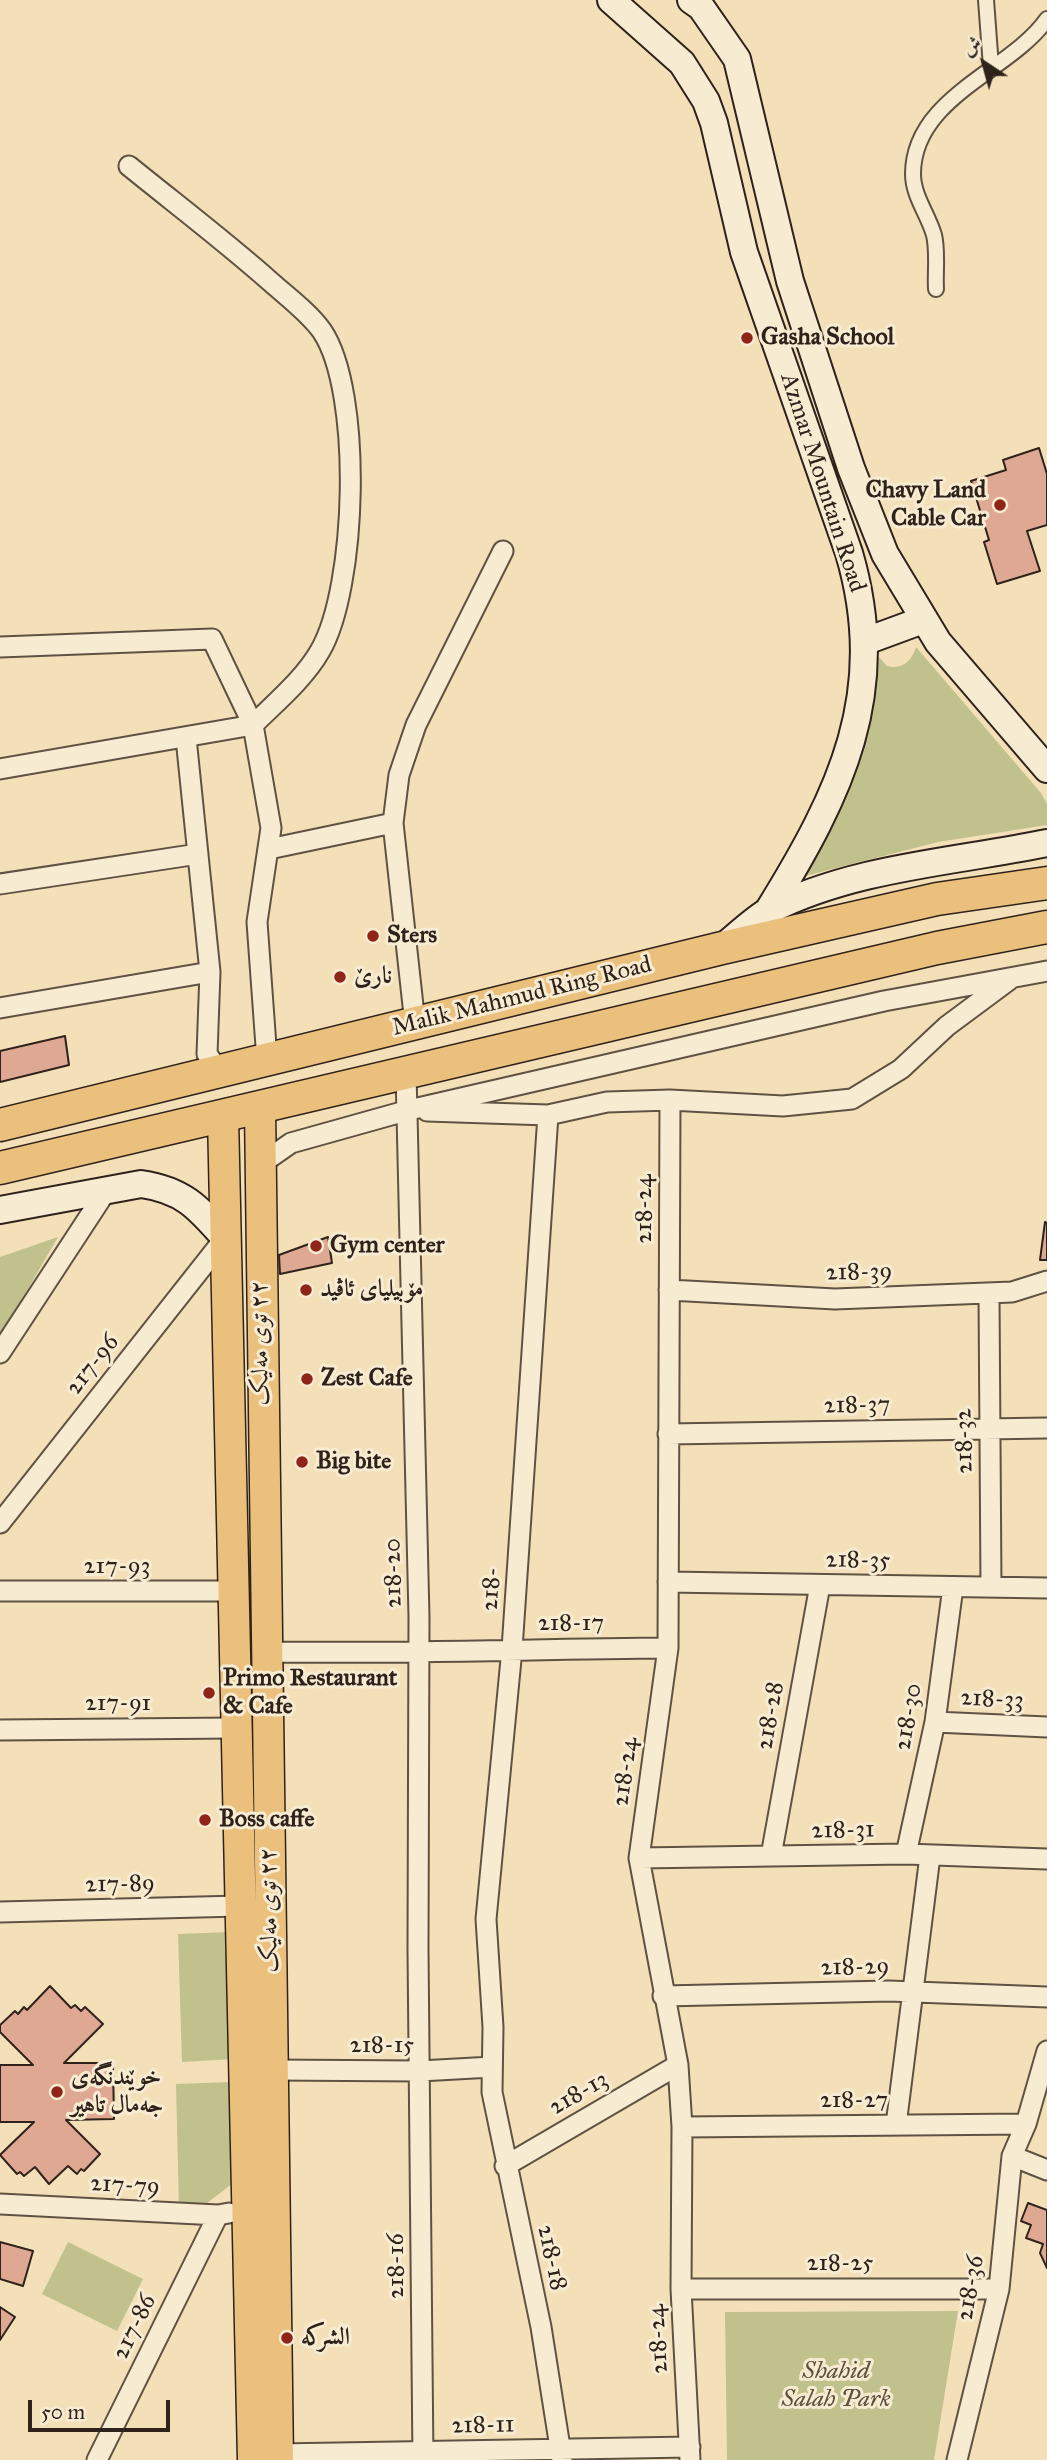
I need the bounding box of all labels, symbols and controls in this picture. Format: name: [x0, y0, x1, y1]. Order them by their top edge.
north arrow: [949, 28, 1019, 98]
text: ش: [957, 31, 986, 60]
place label: Gasha School: [761, 324, 894, 352]
marker: Gasha School: [739, 330, 755, 346]
street label: Azmar Mountain Road: [773, 370, 871, 596]
place label: Chavy Land Cable Car: [865, 477, 986, 533]
marker: Chavy Land Cable Car: [992, 497, 1008, 513]
place label: Sters: [387, 922, 437, 950]
marker: Sters: [365, 928, 381, 944]
street label: Malik Mahmud Ring Road: [389, 951, 655, 1043]
place label: نارێ: [354, 963, 392, 991]
marker: نارێ: [332, 969, 348, 985]
street label: 218-24: [631, 1174, 659, 1244]
place label: Gym center: [330, 1232, 445, 1260]
marker: Gym center: [308, 1238, 324, 1254]
street label: 218-39: [826, 1258, 892, 1288]
place label: مۆبیلیای ئاڤید: [320, 1276, 423, 1304]
street label: ٢٢ توی مەلیک: [246, 1280, 276, 1406]
marker: مۆبیلیای ئاڤید: [298, 1282, 314, 1298]
street label: 217-96: [60, 1329, 126, 1401]
place label: Zest Cafe: [321, 1365, 413, 1393]
marker: Zest Cafe: [299, 1371, 315, 1387]
street label: 218-37: [824, 1391, 890, 1421]
street label: 218-32: [950, 1408, 980, 1474]
place label: Big bite: [316, 1448, 391, 1476]
marker: Big bite: [294, 1454, 310, 1470]
street label: 218-20: [379, 1538, 409, 1608]
street label: 218-35: [825, 1546, 891, 1576]
street label: 217-93: [84, 1553, 150, 1581]
street label: 218-: [476, 1566, 508, 1612]
street label: 218-17: [538, 1610, 604, 1638]
place label: Primo Restaurant & Cafe: [223, 1665, 397, 1721]
street label: 218-28: [751, 1680, 791, 1752]
street label: 218-30: [889, 1681, 929, 1753]
street label: 218-33: [960, 1684, 1024, 1716]
marker: Primo Restaurant & Cafe: [201, 1685, 217, 1701]
street label: 217-91: [85, 1690, 151, 1718]
street label: 218-24: [607, 1736, 645, 1808]
place label: Boss caffe: [219, 1806, 314, 1834]
marker: Boss caffe: [197, 1812, 213, 1828]
street label: 218-31: [811, 1816, 875, 1846]
street label: ٢٢ توی مەلیک: [255, 1847, 285, 1973]
street label: 217-89: [85, 1870, 155, 1900]
street label: 218-29: [820, 1953, 890, 1983]
street label: 218-15: [350, 2032, 414, 2060]
place label: خوێندنگەی جەمال تاهیر: [71, 2064, 163, 2120]
street label: 218-13: [545, 2066, 613, 2122]
marker: خوێندنگەی جەمال تاهیر: [49, 2084, 65, 2100]
street label: 218-27: [820, 2087, 888, 2115]
street label: 217-79: [89, 2170, 161, 2202]
street label: 218-18: [530, 2223, 572, 2293]
street label: 218-16: [383, 2233, 411, 2299]
street label: 218-25: [807, 2250, 873, 2278]
street label: 218-36: [951, 2253, 991, 2323]
street label: 217-86: [107, 2290, 163, 2364]
street label: 218-24: [643, 2304, 675, 2374]
place label: الشركه: [301, 2324, 350, 2352]
marker: الشركه: [279, 2330, 295, 2346]
park label: Shahid Salah Park: [781, 2358, 891, 2414]
scale bar: [32, 2386, 173, 2430]
text: 50 m: [41, 2399, 85, 2425]
street label: 218-11: [451, 2411, 515, 2441]

